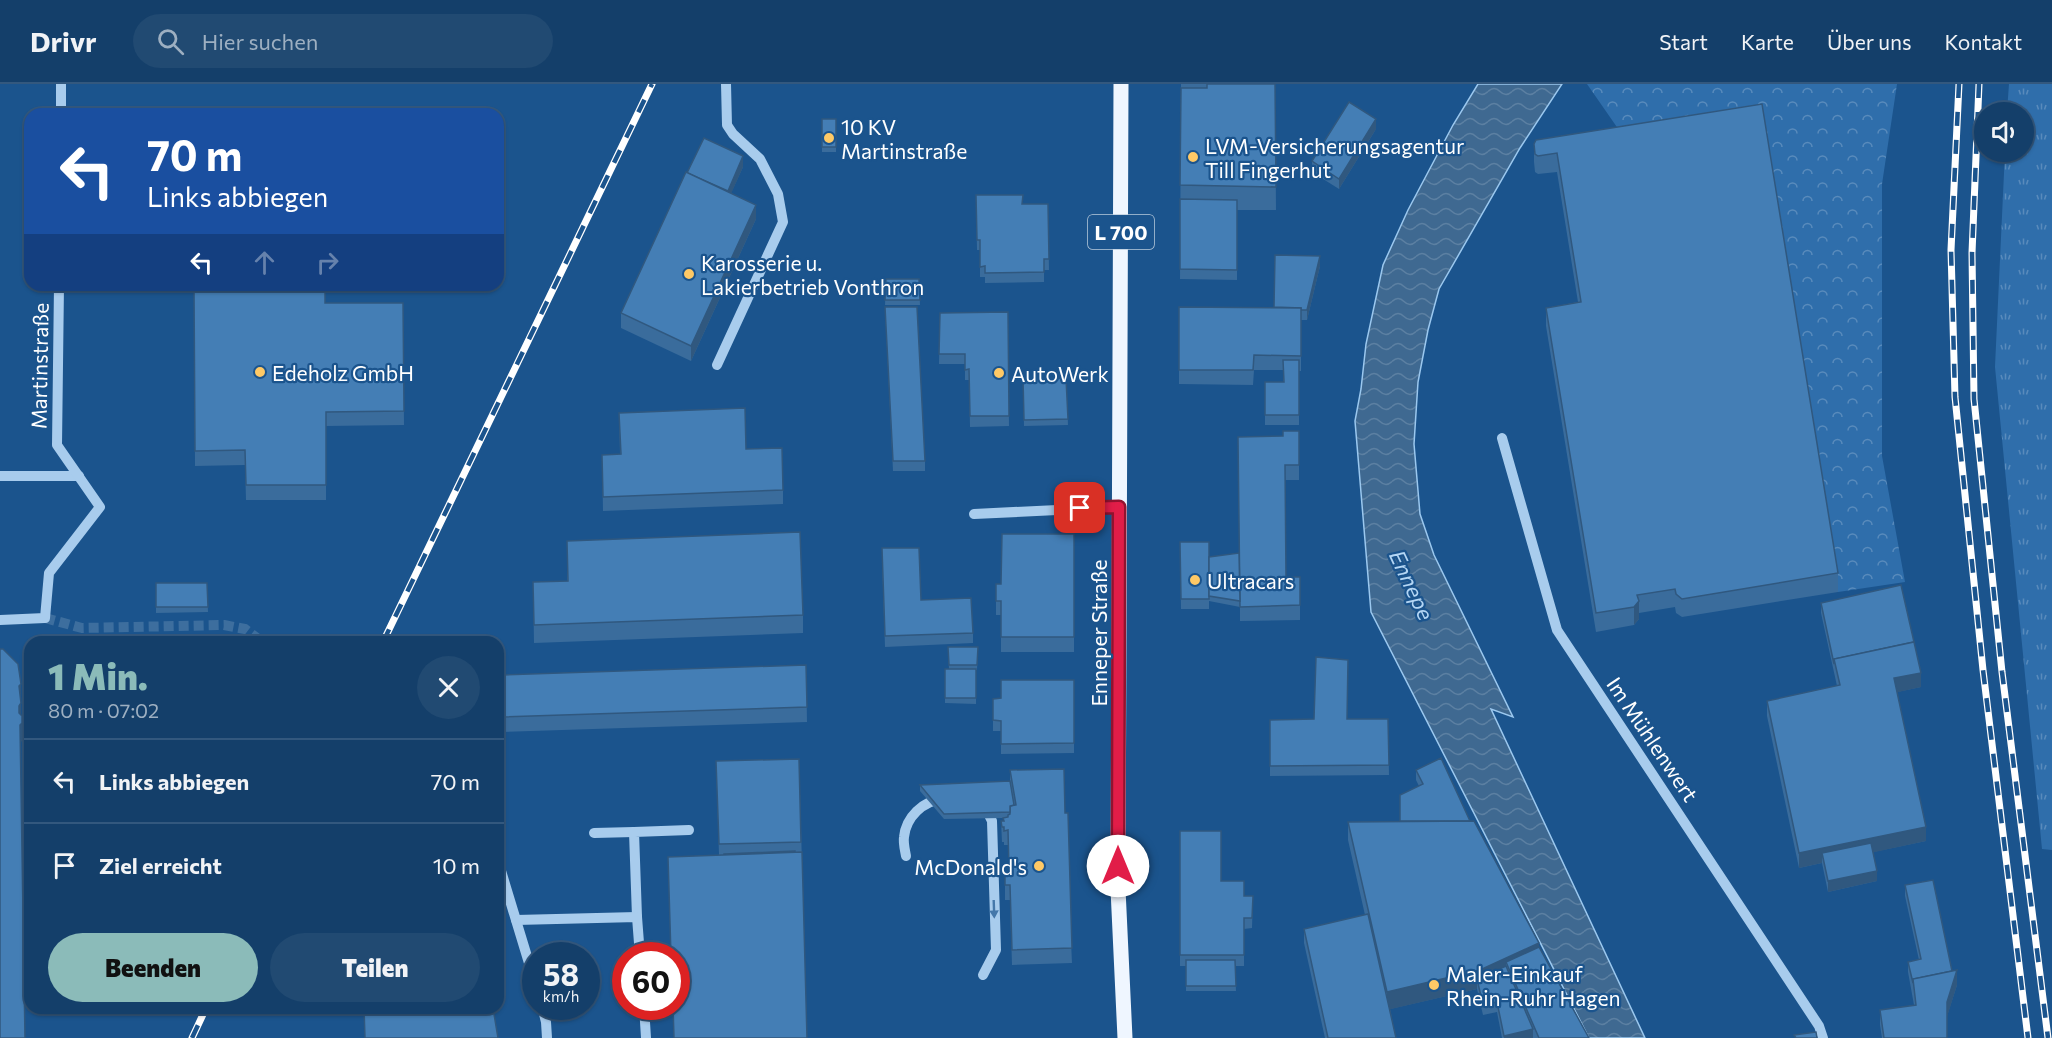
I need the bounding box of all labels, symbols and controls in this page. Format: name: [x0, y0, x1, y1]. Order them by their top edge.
search box: [133, 14, 553, 68]
text: Drivr: [30, 24, 97, 58]
icon: search: [154, 25, 187, 58]
text: Hier suchen: [202, 28, 318, 55]
text: Start: [1659, 29, 1708, 54]
text: Karte: [1741, 29, 1794, 54]
text: Über uns: [1827, 29, 1911, 54]
text: Kontakt: [1944, 29, 2022, 54]
map controls: [1974, 102, 2034, 162]
button: sound: [1974, 102, 2034, 162]
place label: 10 KV Martinstraße: [841, 114, 967, 163]
text: 70 m: [147, 128, 242, 180]
marker: 10 KV Martinstraße: [822, 131, 836, 145]
icon: left: [48, 132, 126, 210]
place label: LVM-Versicherungsagentur Till Fingerhut: [1205, 133, 1464, 182]
marker: LVM-Versicherungsagentur Till Fingerhut: [1186, 150, 1200, 164]
text: Links abbiegen: [147, 180, 328, 213]
road number: L 700: [1088, 215, 1154, 249]
icon: left: [185, 246, 218, 279]
icon: ahead: [248, 246, 281, 279]
icon: right: [311, 246, 344, 279]
place label: Karosserie u. Lakierbetrieb Vonthron: [701, 250, 924, 299]
marker: Karosserie u. Lakierbetrieb Vonthron: [682, 267, 696, 281]
street label: Martinstraße: [25, 303, 53, 429]
place label: Edeholz GmbH: [272, 360, 414, 385]
place label: AutoWerk: [1011, 361, 1109, 386]
marker: Edeholz GmbH: [253, 365, 267, 379]
marker: AutoWerk: [992, 366, 1006, 380]
pin: [1054, 482, 1105, 533]
icon: arrive: [1063, 491, 1096, 524]
water label: Ennepe: [1384, 546, 1440, 625]
street label: Enneper Straße: [1086, 559, 1111, 707]
place label: Ultracars: [1207, 568, 1294, 593]
marker: Ultracars: [1188, 573, 1202, 587]
text: 1 Min.: [48, 653, 148, 697]
button: close: [417, 656, 480, 719]
street label: Im Mühlenwert: [1602, 672, 1704, 806]
text: 80 m · 07:02: [48, 698, 159, 722]
icon: left: [48, 765, 81, 798]
text: Links abbiegen: [99, 768, 249, 795]
text: 70 m: [431, 768, 480, 795]
position arrow: [1086, 834, 1150, 898]
icon: arrive: [48, 849, 81, 882]
text: Ziel erreicht: [99, 852, 222, 879]
text: 10 m: [433, 852, 480, 879]
place label: McDonald's: [914, 854, 1027, 879]
marker: McDonald's: [1032, 859, 1046, 873]
one-way arrow: [989, 900, 998, 919]
button: Beenden: [48, 933, 258, 1002]
button: Teilen: [270, 933, 480, 1002]
speed limit sign: 60: [612, 942, 690, 1020]
text: 58: [543, 955, 579, 992]
place label: Maler-Einkauf Rhein-Ruhr Hagen: [1446, 961, 1621, 1010]
marker: Maler-Einkauf Rhein-Ruhr Hagen: [1427, 978, 1441, 992]
text: km/h: [543, 987, 579, 1005]

